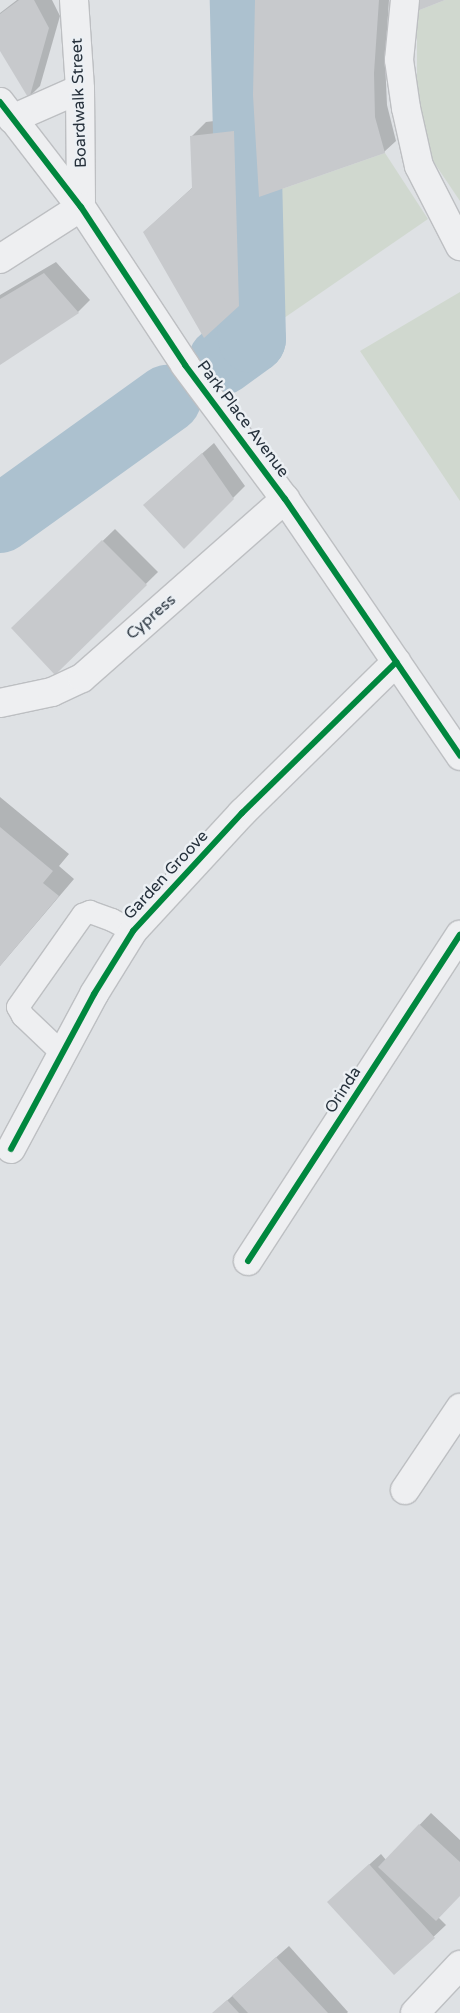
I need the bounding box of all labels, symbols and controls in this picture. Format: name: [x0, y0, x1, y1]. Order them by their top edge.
street label: Boardwalk Street: [67, 38, 91, 168]
street label: Park Place Avenue: [193, 357, 293, 481]
street label: Cypress: [122, 590, 180, 644]
street label: Garden Groove: [120, 826, 212, 924]
street label: Orinda: [321, 1063, 365, 1117]

